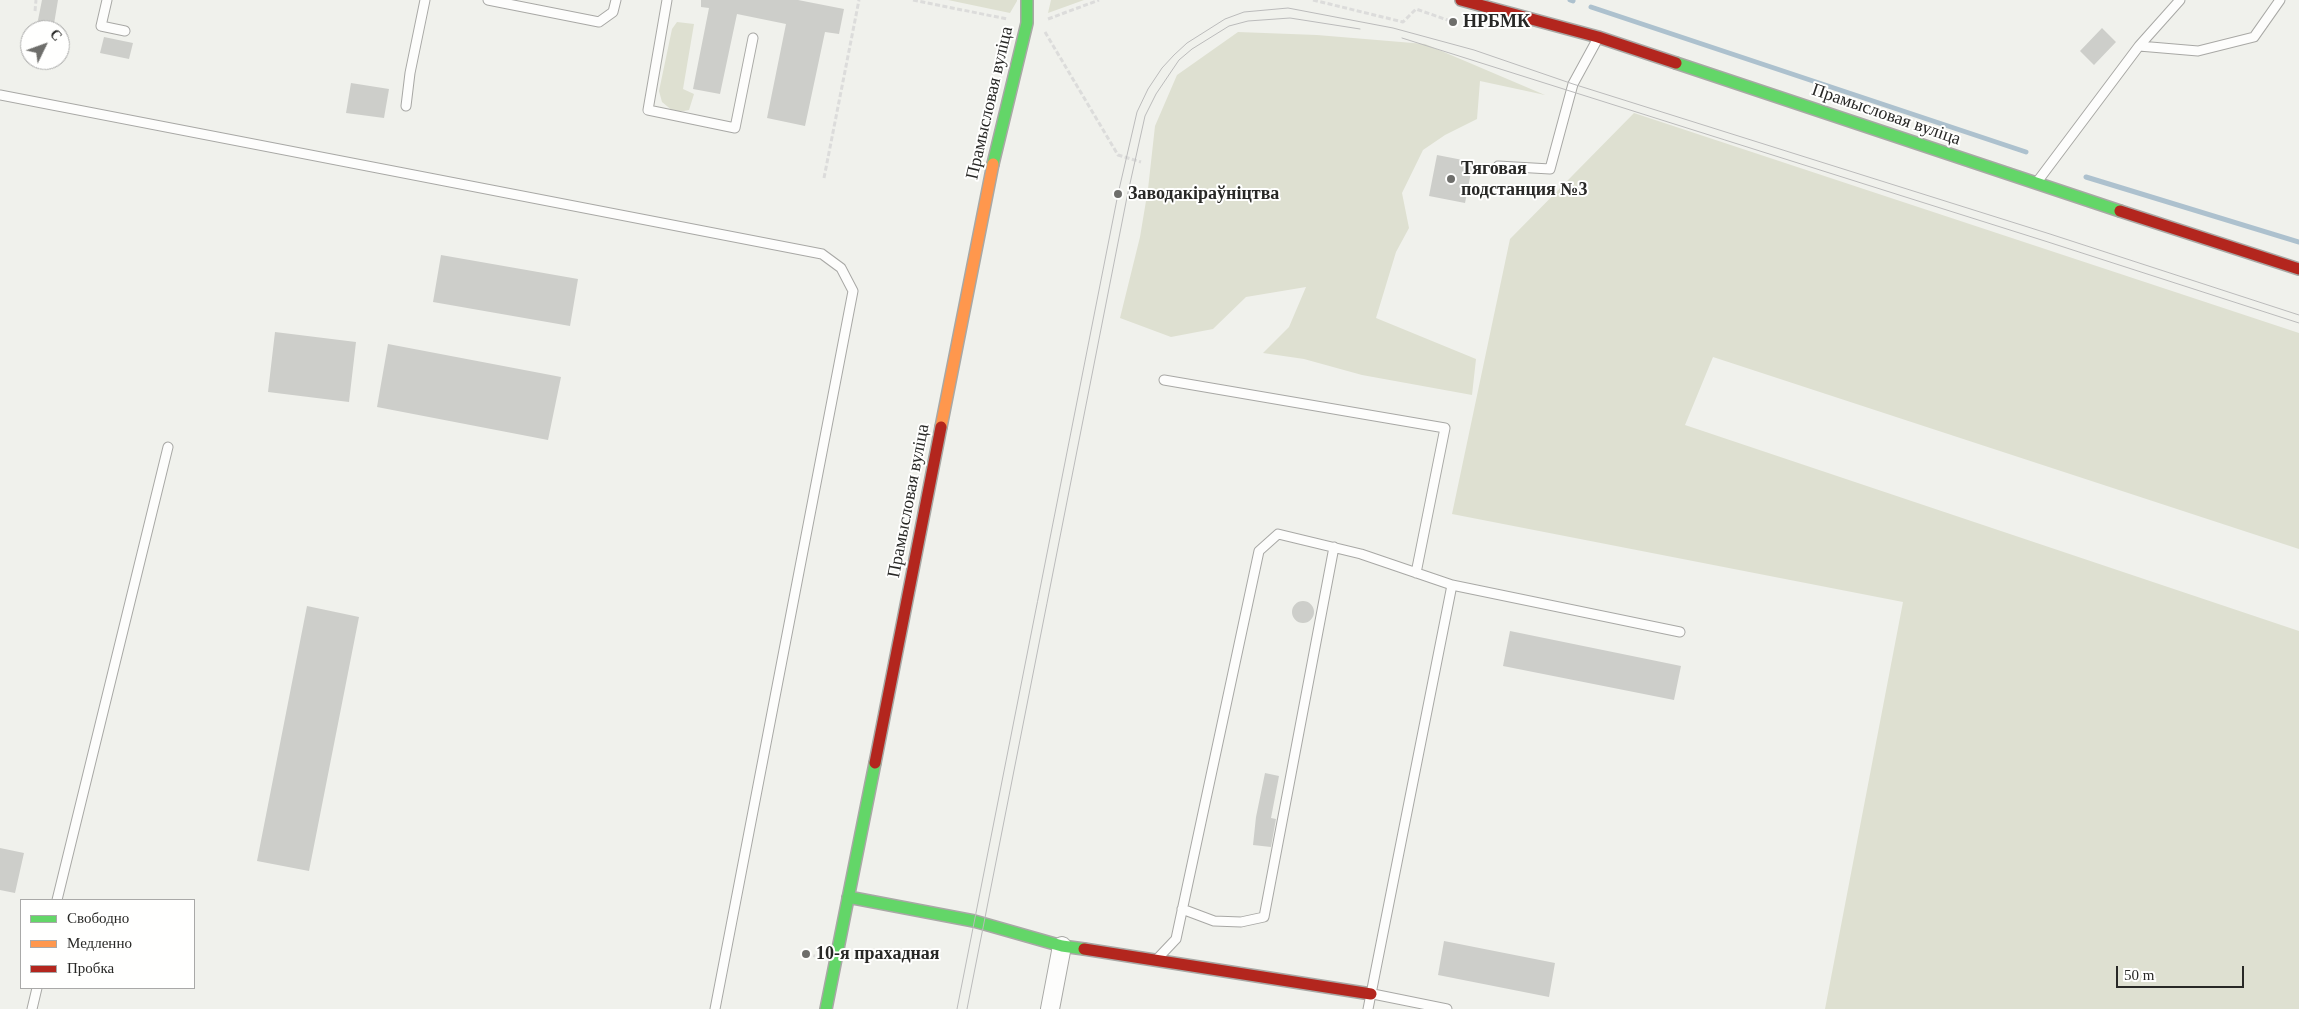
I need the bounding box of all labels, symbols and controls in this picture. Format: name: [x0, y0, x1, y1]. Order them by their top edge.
place label: НРБМК: [1463, 11, 1530, 33]
marker: НРБМК: [1447, 16, 1459, 28]
north arrow: [20, 20, 70, 70]
street label: Прамысловая вуліца: [962, 24, 1018, 182]
text: С: [47, 27, 65, 44]
street label: Прамысловая вуліца: [1809, 79, 1963, 151]
place label: Тяговая подстанция №3: [1461, 158, 1587, 200]
marker: Тяговая подстанция №3: [1445, 173, 1457, 185]
place label: Заводакіраўніцтва: [1128, 183, 1279, 205]
marker: Заводакіраўніцтва: [1112, 188, 1124, 200]
street label: Прамысловая вуліца: [883, 422, 935, 580]
legend: [20, 899, 195, 989]
text: Свободно: [67, 910, 129, 926]
text: Медленно: [67, 935, 132, 951]
place label: 10-я прахадная: [816, 943, 940, 965]
marker: 10-я прахадная: [800, 948, 812, 960]
scale bar: [2119, 956, 2246, 988]
text: Пробка: [67, 960, 114, 976]
text: 50 m: [2124, 967, 2154, 983]

